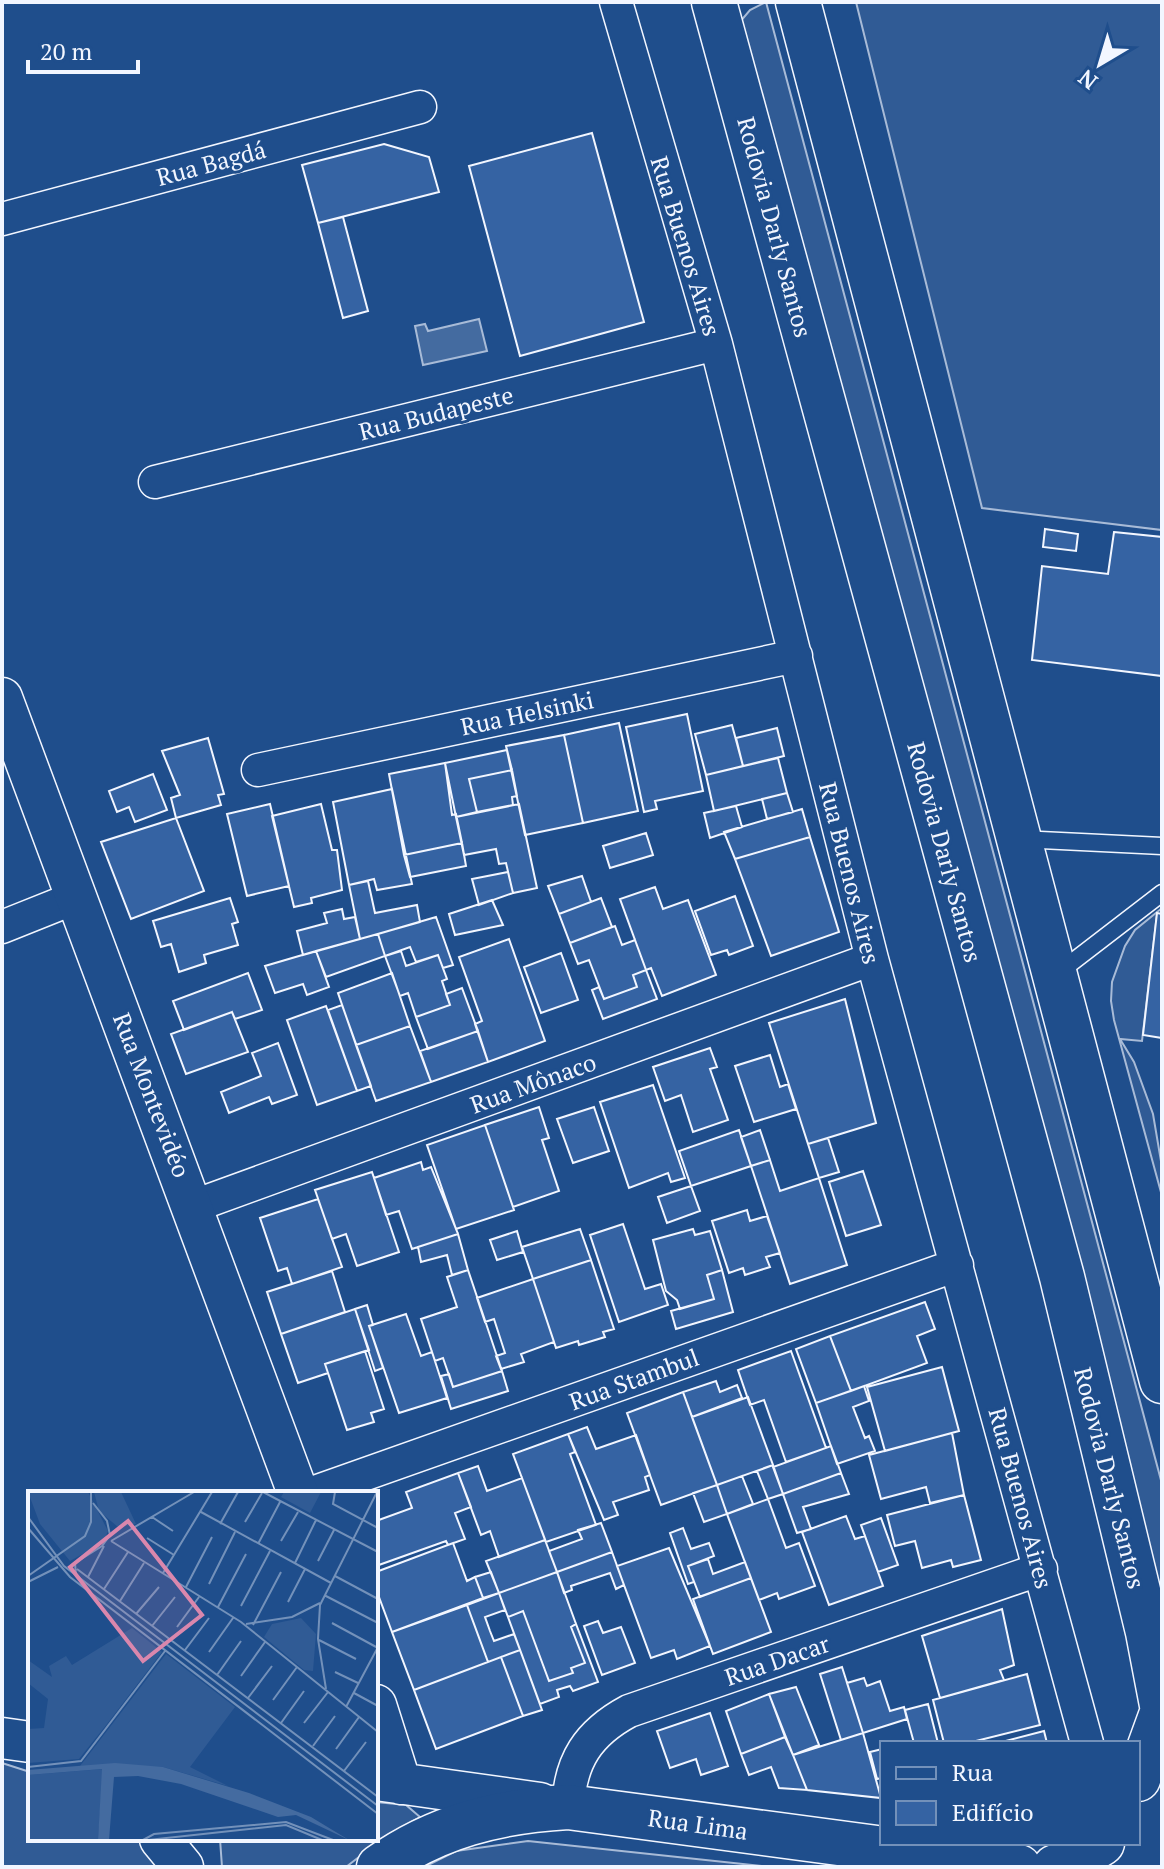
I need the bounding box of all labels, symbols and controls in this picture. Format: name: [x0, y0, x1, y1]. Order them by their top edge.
scale bar: [28, 24, 138, 74]
north arrow: [1060, 24, 1140, 104]
text: 20 m: [40, 35, 92, 67]
text: N: [1072, 63, 1103, 97]
street label: Rodovia Darly Santos: [730, 113, 820, 341]
street label: Rua Bagdá: [153, 133, 269, 193]
street label: Rua Buenos Aires: [643, 152, 729, 340]
street label: Rua Budapeste: [355, 378, 517, 448]
street label: Rua Helsinki: [458, 683, 596, 743]
street label: Rodovia Darly Santos: [900, 738, 990, 966]
street label: Rua Buenos Aires: [812, 779, 888, 967]
street label: Rua Montevidéo: [106, 1008, 198, 1182]
street label: Rua Mônaco: [466, 1045, 600, 1121]
street label: Rua Stambul: [565, 1341, 703, 1417]
street label: Rodovia Darly Santos: [1067, 1364, 1153, 1592]
street label: Rua Buenos Aires: [981, 1404, 1061, 1592]
inset map: [28, 1491, 378, 1841]
street label: Rua Dacar: [720, 1627, 834, 1693]
legend: [880, 1741, 1140, 1845]
text: Rua: [952, 1756, 993, 1788]
text: Edifício: [952, 1796, 1034, 1828]
street label: Rua Lima: [646, 1801, 750, 1847]

